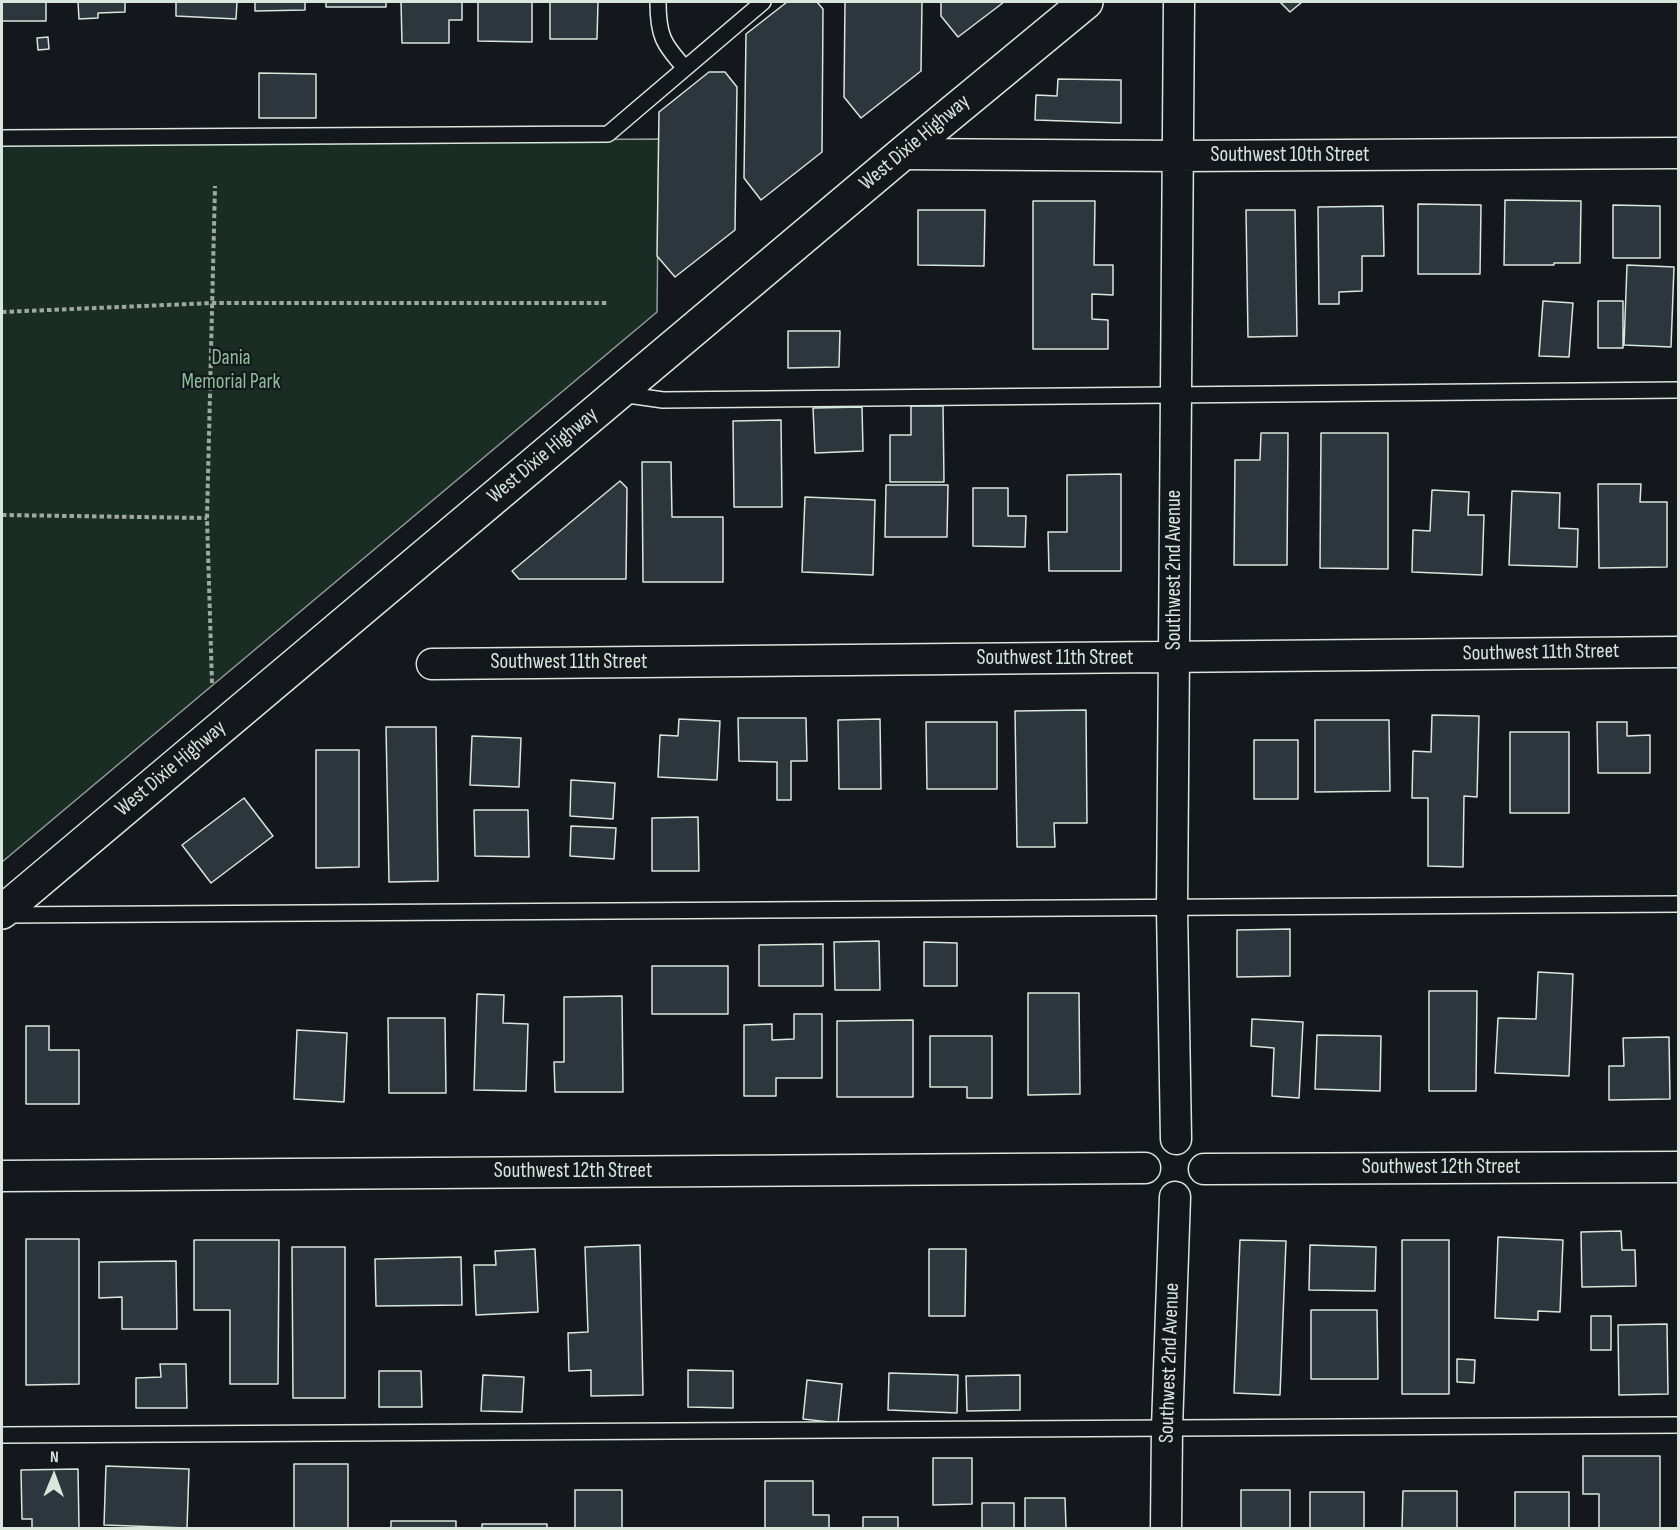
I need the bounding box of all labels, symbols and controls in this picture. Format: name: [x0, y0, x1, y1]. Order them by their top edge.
street label: West Dixie Highway: [855, 90, 975, 196]
street label: Southwest 10th Street: [1210, 143, 1370, 169]
park label: Dania Memorial Park: [181, 346, 281, 396]
street label: West Dixie Highway: [483, 403, 603, 509]
street label: Southwest 2nd Avenue: [1162, 490, 1188, 650]
street label: Southwest 11th Street: [1462, 639, 1620, 667]
street label: Southwest 11th Street: [977, 646, 1133, 672]
street label: Southwest 11th Street: [491, 650, 647, 676]
street label: West Dixie Highway: [111, 716, 231, 822]
street label: Southwest 12th Street: [1362, 1155, 1520, 1181]
street label: Southwest 12th Street: [494, 1159, 652, 1185]
street label: Southwest 2nd Avenue: [1155, 1282, 1185, 1444]
north arrow: [24, 1446, 84, 1506]
text: N: [50, 1448, 59, 1467]

